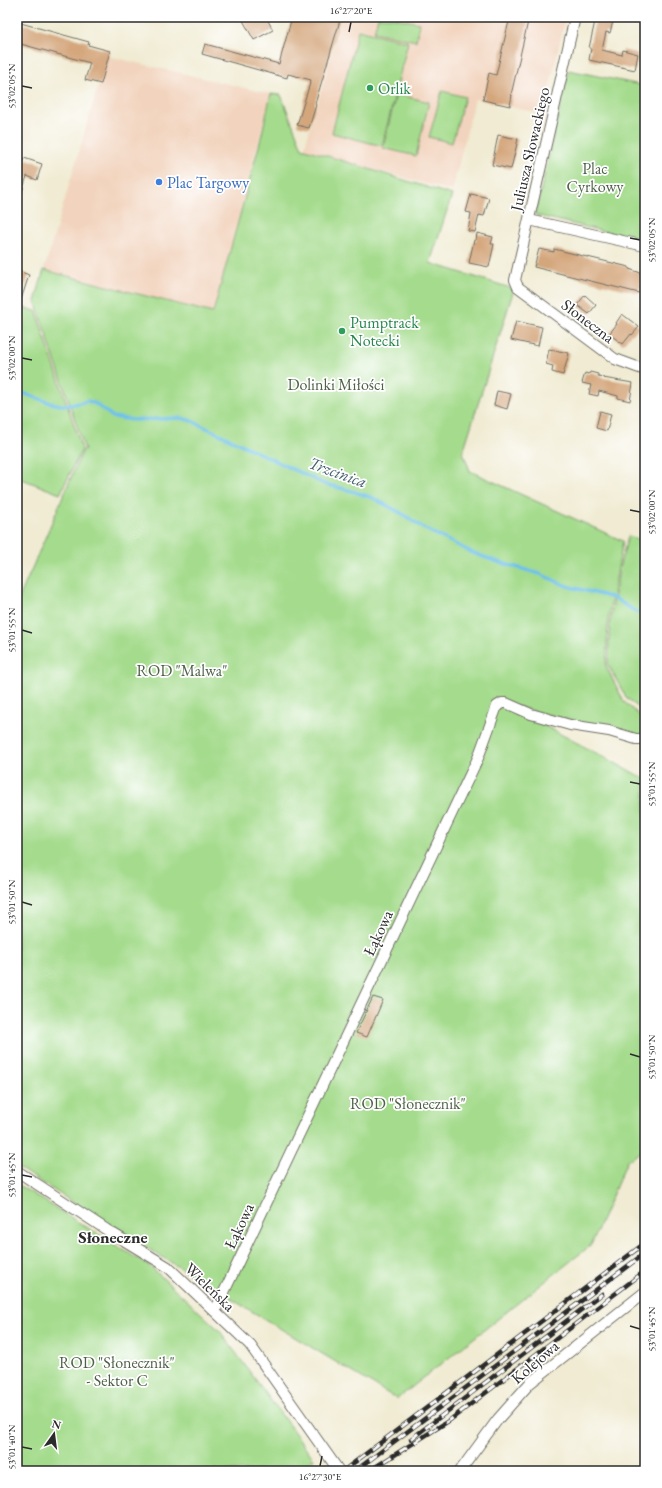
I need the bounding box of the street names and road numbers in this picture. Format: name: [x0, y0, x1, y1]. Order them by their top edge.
street label: Juliusza Słowackiego: [505, 85, 554, 215]
street label: Słoneczna: [557, 294, 619, 348]
street label: Łąkowa: [358, 906, 398, 959]
street label: Łąkowa: [219, 1199, 259, 1252]
street label: Wieleńska: [180, 1258, 240, 1317]
street label: Kolejowa: [507, 1335, 564, 1389]

